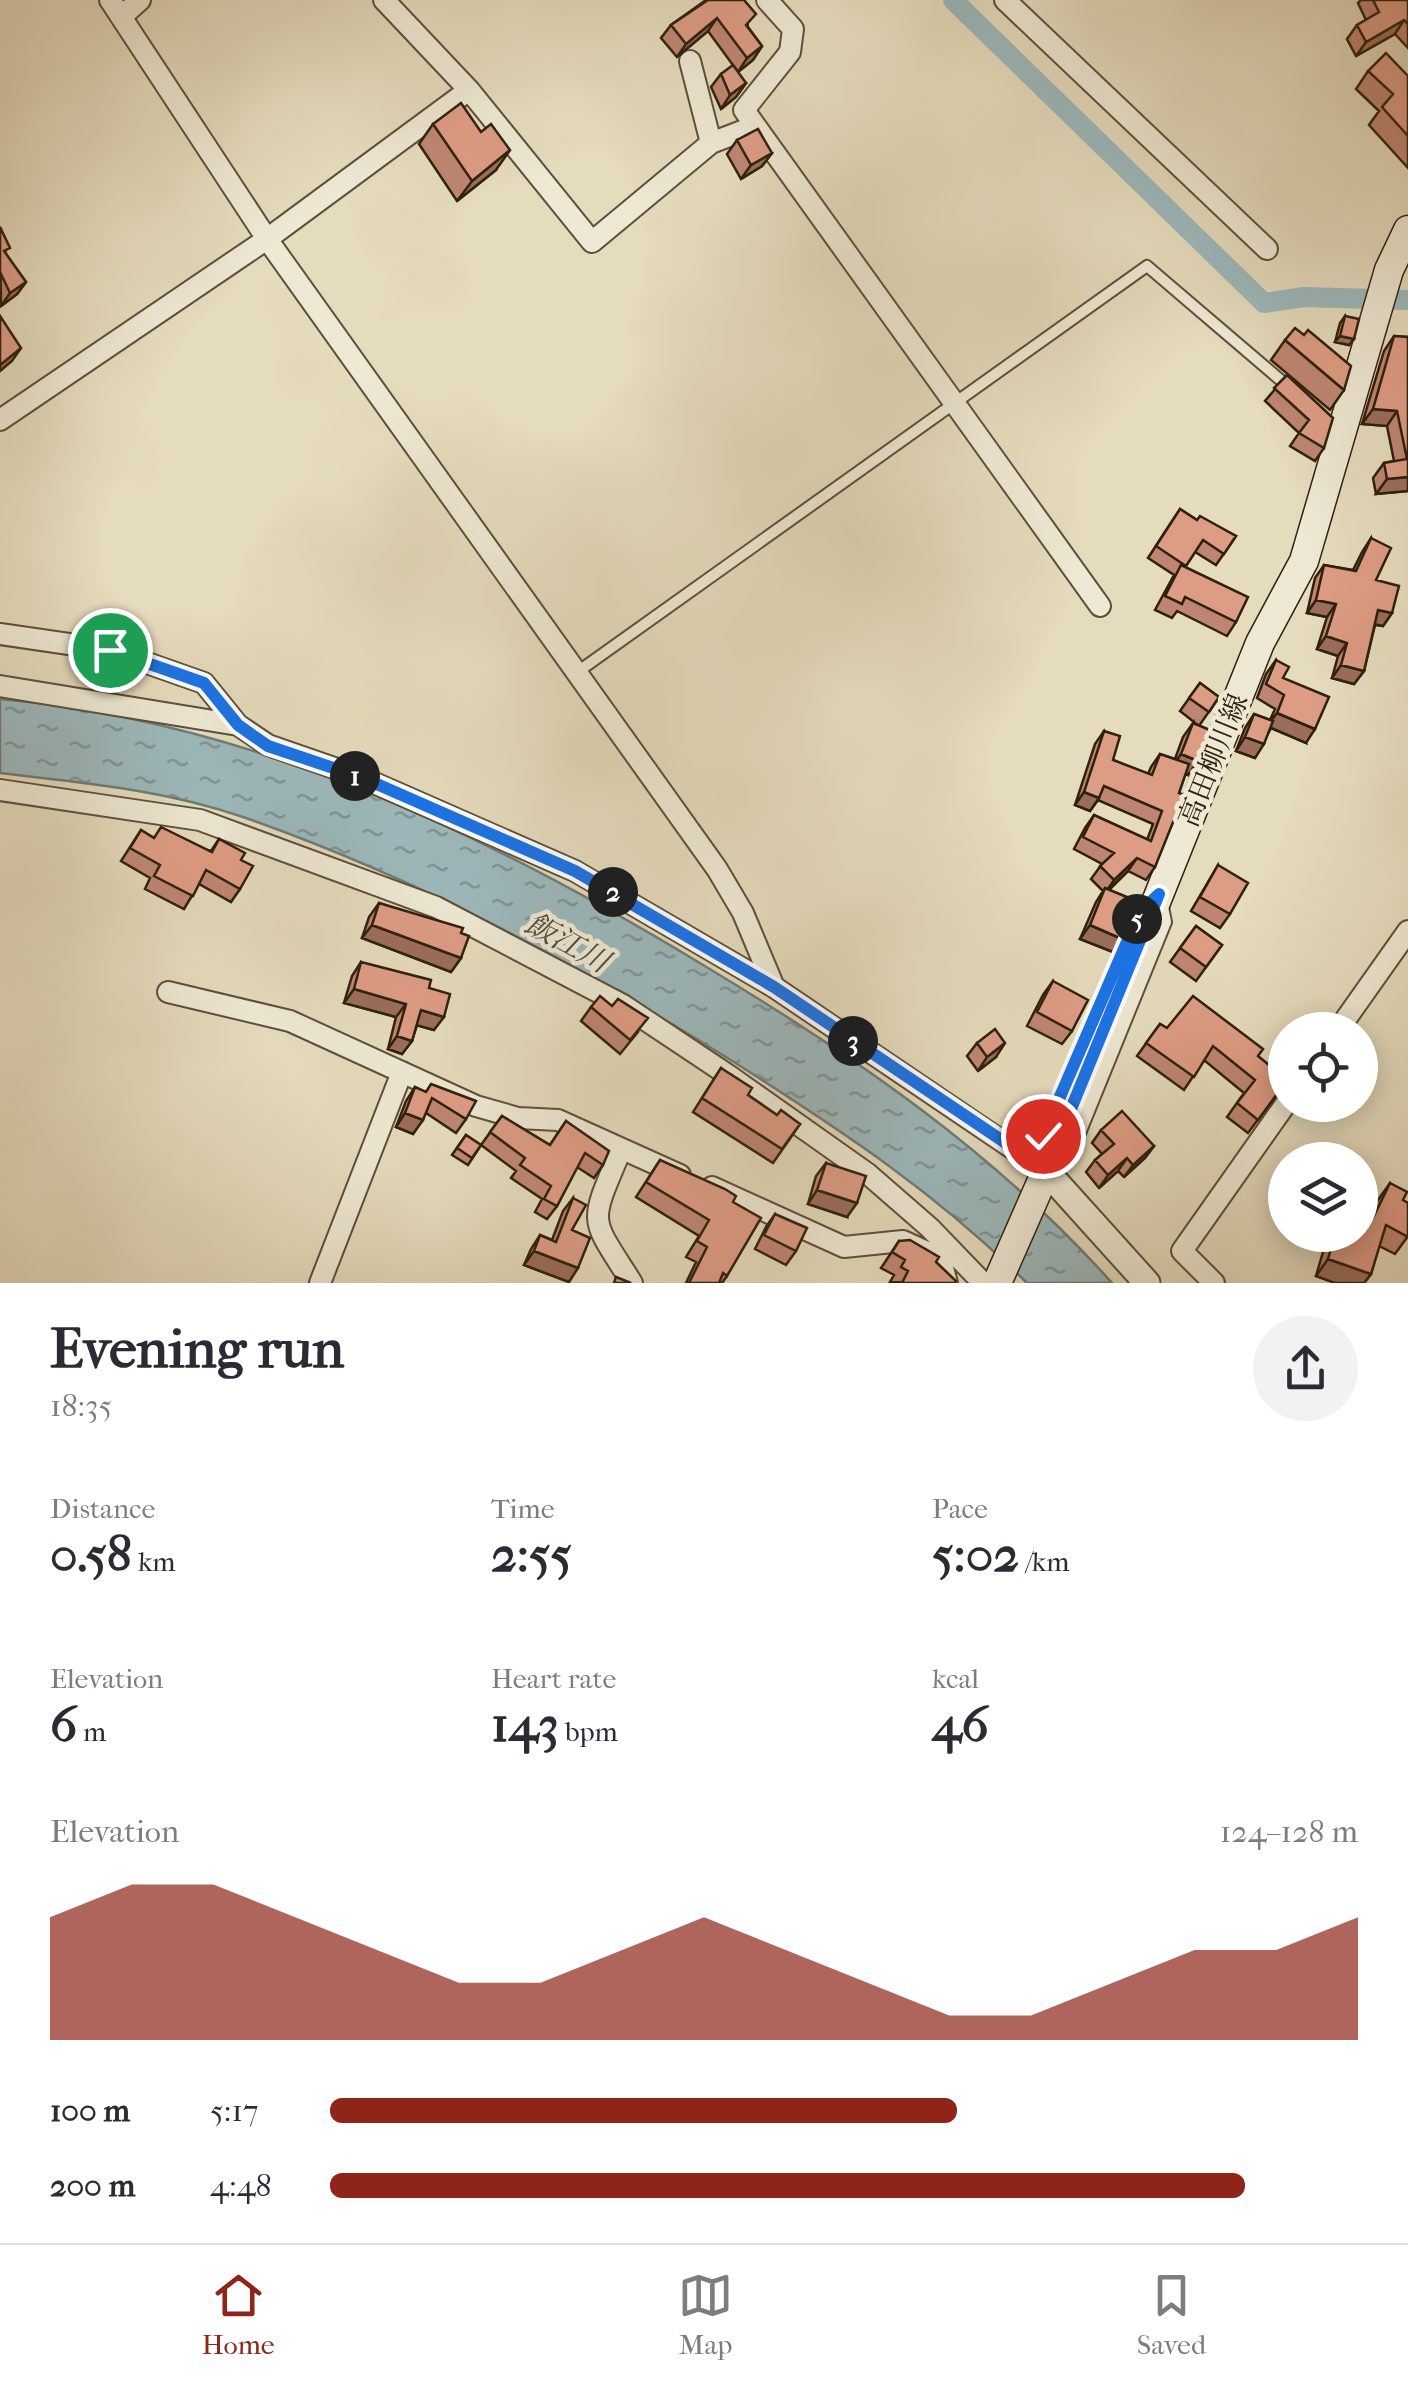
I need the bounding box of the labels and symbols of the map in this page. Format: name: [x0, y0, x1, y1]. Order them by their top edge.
pin: [68, 608, 153, 693]
street label: 高田柳川線: [1171, 689, 1255, 831]
pin: 1: [330, 751, 380, 801]
pin: 2: [588, 867, 638, 917]
pin: 5: [1112, 894, 1162, 944]
water label: 飯江川: [519, 906, 617, 982]
pin: 3: [828, 1016, 878, 1066]
pin: [1001, 1094, 1086, 1179]

